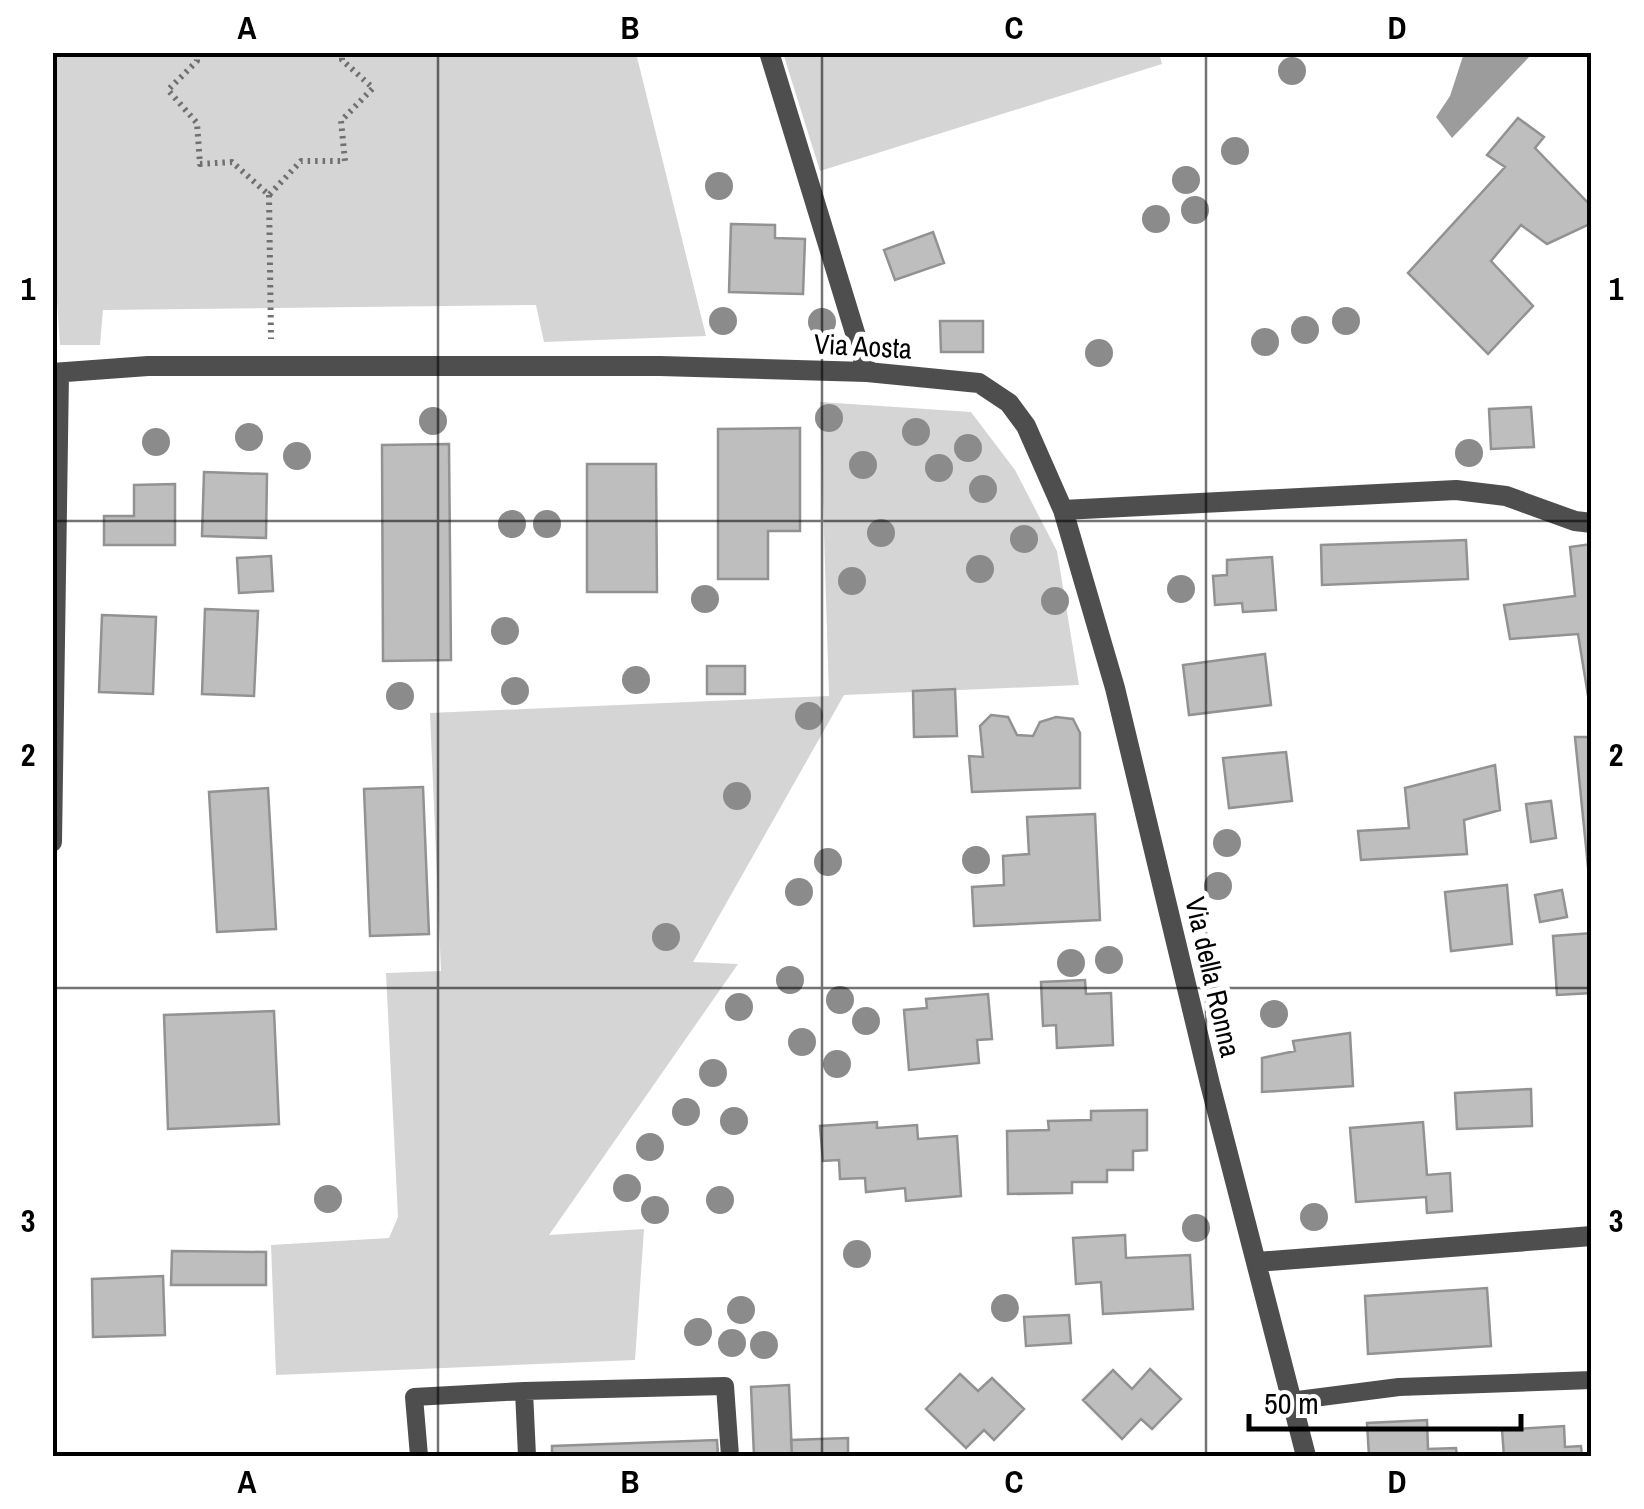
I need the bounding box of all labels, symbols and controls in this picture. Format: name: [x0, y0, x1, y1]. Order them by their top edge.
text: A: [238, 6, 257, 49]
text: B: [621, 6, 639, 49]
text: C: [1005, 6, 1023, 49]
text: D: [1388, 6, 1406, 49]
text: 1: [21, 267, 36, 310]
text: 1: [1609, 267, 1624, 310]
street label: Via Aosta: [813, 324, 913, 368]
text: 2: [21, 733, 35, 776]
text: 2: [1609, 733, 1623, 776]
street label: Via della Ronna: [1176, 893, 1250, 1061]
text: 3: [21, 1199, 35, 1242]
text: 3: [1609, 1199, 1623, 1242]
scale bar: [1249, 1369, 1522, 1431]
text: 50 m: [1264, 1383, 1319, 1423]
text: A: [238, 1460, 257, 1503]
text: B: [621, 1460, 639, 1503]
text: C: [1005, 1460, 1023, 1503]
text: D: [1388, 1460, 1406, 1503]

